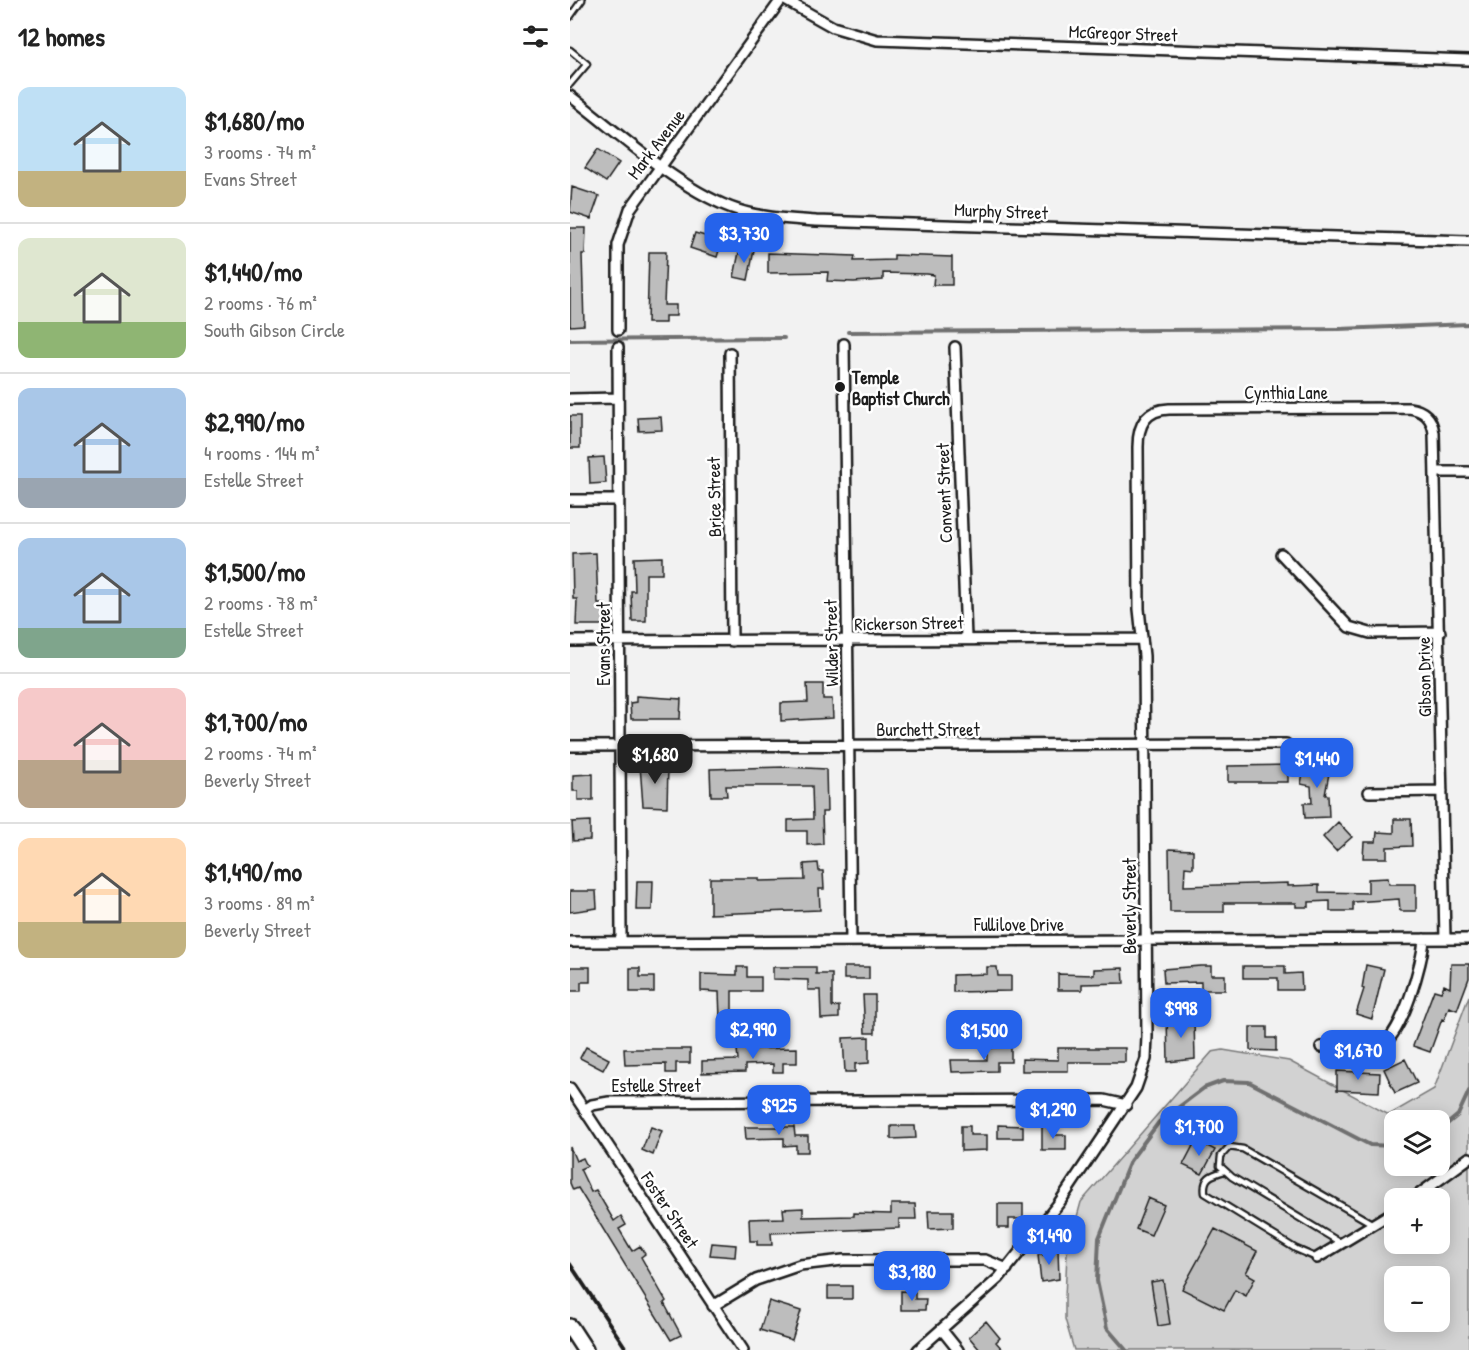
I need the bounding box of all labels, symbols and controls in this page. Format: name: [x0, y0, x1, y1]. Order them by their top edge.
text: 12 homes: [18, 19, 105, 54]
street label: McGregor Street: [1068, 19, 1179, 47]
icon: filters: [519, 20, 552, 53]
text: $1,680/mo: [204, 103, 304, 138]
street label: Mark Avenue: [621, 104, 691, 184]
icon: home: [66, 111, 138, 183]
text: 3 rooms · 74 m²: [204, 138, 316, 165]
text: Evans Street: [204, 165, 297, 192]
street label: Murphy Street: [954, 197, 1049, 225]
pin: $3,730: [695, 213, 793, 264]
text: $3,730: [719, 219, 769, 246]
text: $1,440/mo: [204, 254, 302, 289]
icon: home: [66, 262, 138, 334]
text: 2 rooms · 76 m²: [204, 289, 317, 316]
text: South Gibson Circle: [204, 316, 345, 343]
place label: Temple Baptist Church: [851, 365, 950, 412]
marker: Temple Baptist Church: [833, 380, 847, 394]
street label: Cynthia Lane: [1244, 380, 1328, 405]
text: $2,990/mo: [204, 404, 305, 439]
icon: home: [66, 412, 138, 484]
text: 4 rooms · 144 m²: [204, 439, 319, 466]
street label: Convent Street: [930, 442, 958, 543]
street label: Brice Street: [701, 456, 727, 537]
text: Estelle Street: [204, 466, 303, 493]
text: $1,500/mo: [204, 554, 305, 589]
icon: home: [66, 562, 138, 634]
text: 2 rooms · 78 m²: [204, 589, 318, 616]
street label: Wilder Street: [818, 598, 844, 687]
street label: Evans Street: [591, 602, 616, 686]
street label: Rickerson Street: [854, 610, 965, 636]
text: Estelle Street: [204, 616, 303, 643]
street label: Gibson Drive: [1411, 637, 1437, 717]
text: $1,700/mo: [204, 704, 307, 739]
icon: home: [66, 712, 138, 784]
street label: Burchett Street: [876, 717, 980, 742]
pin: $1,680: [606, 734, 704, 785]
pin: $1,440: [1268, 738, 1366, 789]
text: 2 rooms · 74 m²: [204, 739, 316, 766]
text: $1,680: [631, 740, 679, 767]
text: $1,440: [1294, 744, 1340, 771]
text: Beverly Street: [204, 766, 311, 793]
text: $1,490/mo: [204, 854, 302, 889]
street label: Beverly Street: [1117, 857, 1142, 954]
icon: home: [66, 862, 138, 934]
text: 3 rooms · 89 m²: [204, 889, 315, 916]
street label: Fullilove Drive: [973, 912, 1064, 937]
text: Beverly Street: [204, 916, 311, 943]
pin: $998: [1145, 988, 1217, 1039]
text: $998: [1164, 994, 1198, 1021]
pin: $2,990: [704, 1009, 802, 1060]
pin: $1,500: [935, 1010, 1033, 1061]
text: $2,990: [729, 1015, 777, 1042]
text: $1,500: [960, 1016, 1008, 1043]
pin: $1,670: [1309, 1030, 1407, 1081]
text: $1,670: [1334, 1036, 1382, 1063]
street label: Estelle Street: [611, 1073, 701, 1098]
pin: $925: [743, 1085, 815, 1136]
pin: $1,290: [1004, 1089, 1102, 1140]
text: $925: [761, 1091, 797, 1118]
text: $1,290: [1029, 1095, 1077, 1122]
pin: $1,700: [1150, 1106, 1248, 1157]
map controls: [1384, 1110, 1450, 1332]
button: layers: [1384, 1110, 1450, 1176]
text: $1,700: [1174, 1112, 1224, 1139]
street label: Foster Street: [635, 1166, 705, 1254]
button: +: [1384, 1188, 1450, 1254]
pin: $1,490: [1000, 1215, 1098, 1266]
text: $1,490: [1026, 1221, 1072, 1248]
pin: $3,180: [863, 1251, 961, 1302]
text: $3,180: [888, 1257, 936, 1284]
button: −: [1384, 1266, 1450, 1332]

